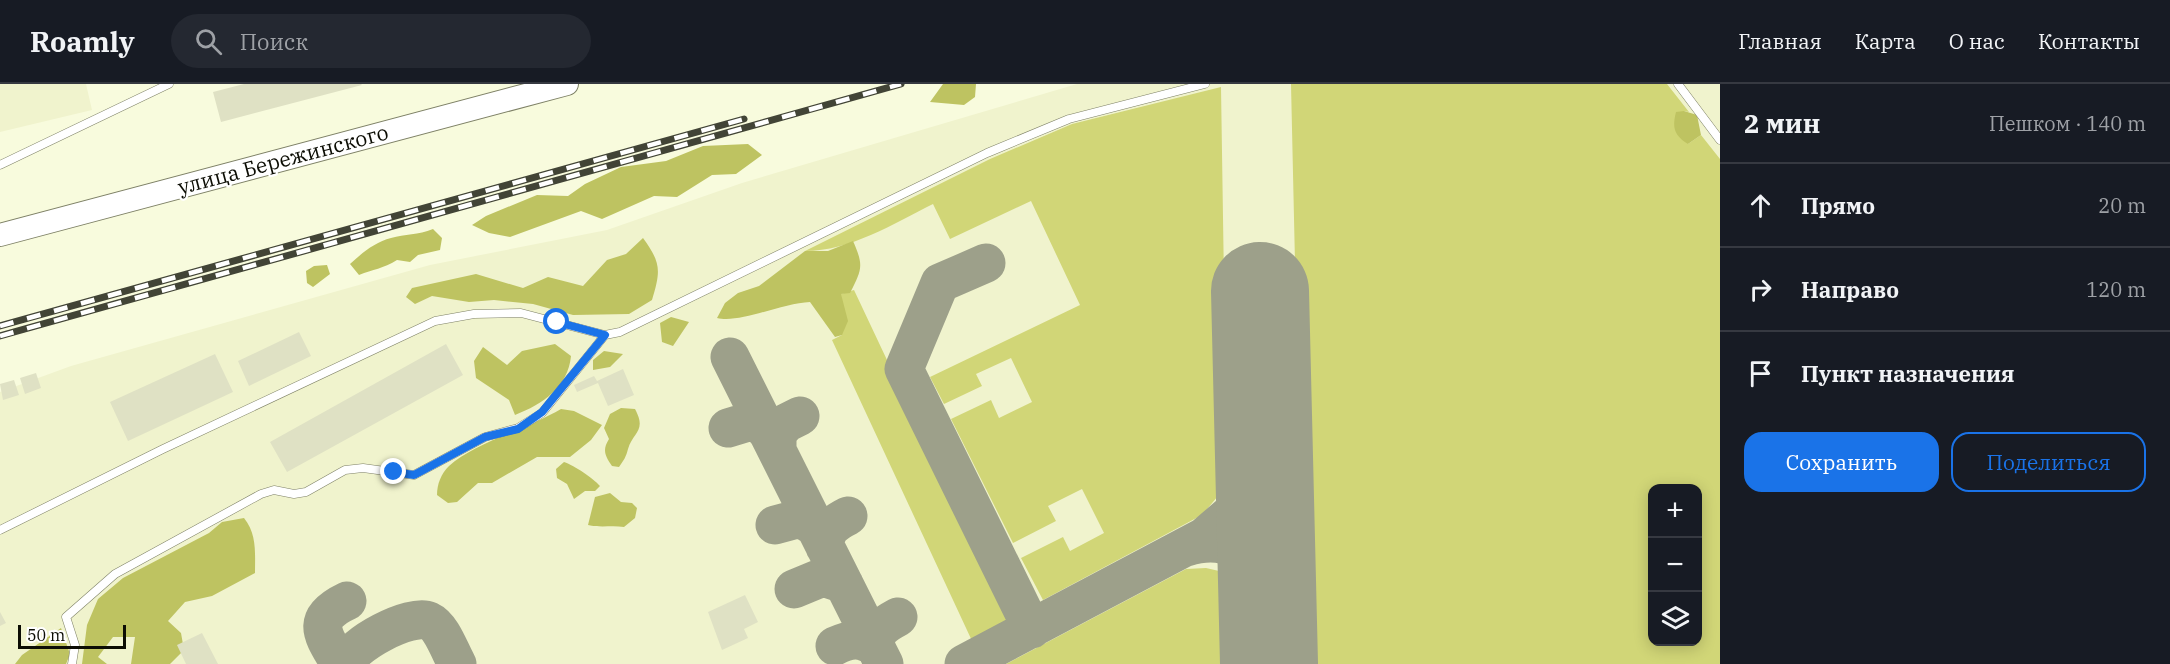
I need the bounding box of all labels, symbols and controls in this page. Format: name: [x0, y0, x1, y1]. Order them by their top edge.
search box: [171, 14, 591, 68]
text: Roamly: [30, 23, 135, 60]
icon: search: [192, 25, 225, 58]
text: Поиск: [240, 27, 308, 56]
text: Главная: [1738, 27, 1822, 55]
text: Карта: [1855, 27, 1916, 55]
text: О нас: [1949, 27, 2005, 55]
text: Контакты: [2038, 27, 2140, 55]
text: 2 мин: [1744, 106, 1820, 140]
text: Пешком · 140 m: [1989, 110, 2146, 137]
street label: улица Бережинского: [175, 117, 391, 201]
icon: ahead: [1744, 189, 1777, 222]
text: Прямо: [1801, 191, 1875, 220]
text: 20 m: [2098, 192, 2146, 219]
icon: right: [1744, 273, 1777, 306]
text: Направо: [1801, 275, 1899, 304]
text: 120 m: [2086, 276, 2146, 303]
route start: [543, 308, 569, 334]
icon: arrive: [1744, 357, 1777, 390]
text: Пункт назначения: [1801, 359, 2015, 388]
button: Сохранить: [1744, 432, 1939, 492]
button: Поделиться: [1951, 432, 2146, 492]
route end: [380, 458, 406, 484]
map controls: [1648, 484, 1702, 646]
button: +: [1648, 484, 1702, 538]
button: −: [1648, 538, 1702, 592]
button: layers: [1648, 592, 1702, 646]
scale bar: [18, 622, 126, 650]
text: 50 m: [27, 625, 65, 645]

